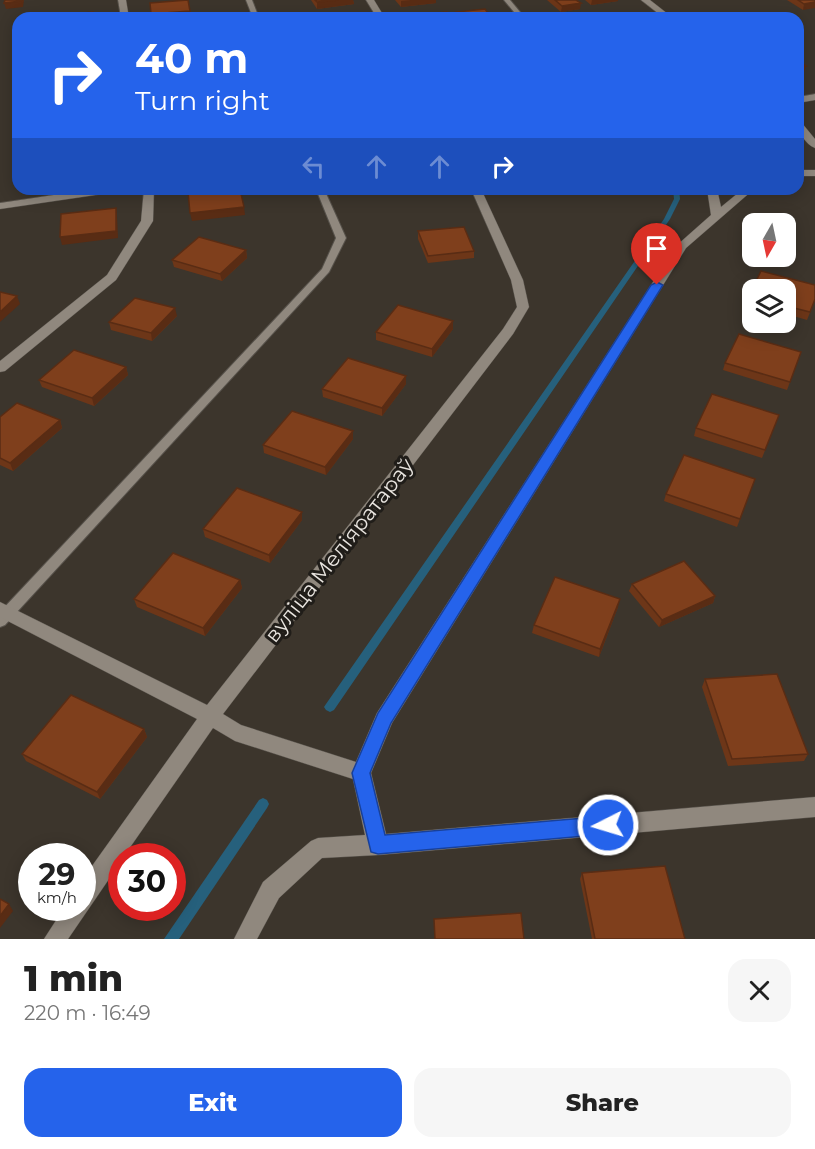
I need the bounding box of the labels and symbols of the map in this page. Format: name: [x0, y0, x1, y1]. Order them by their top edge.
north arrow: [742, 213, 796, 267]
pin: [631, 223, 682, 285]
street label: вуліца Меліяратараў: [259, 453, 419, 647]
position arrow: [576, 793, 640, 857]
speed limit sign: 30: [108, 843, 186, 921]

